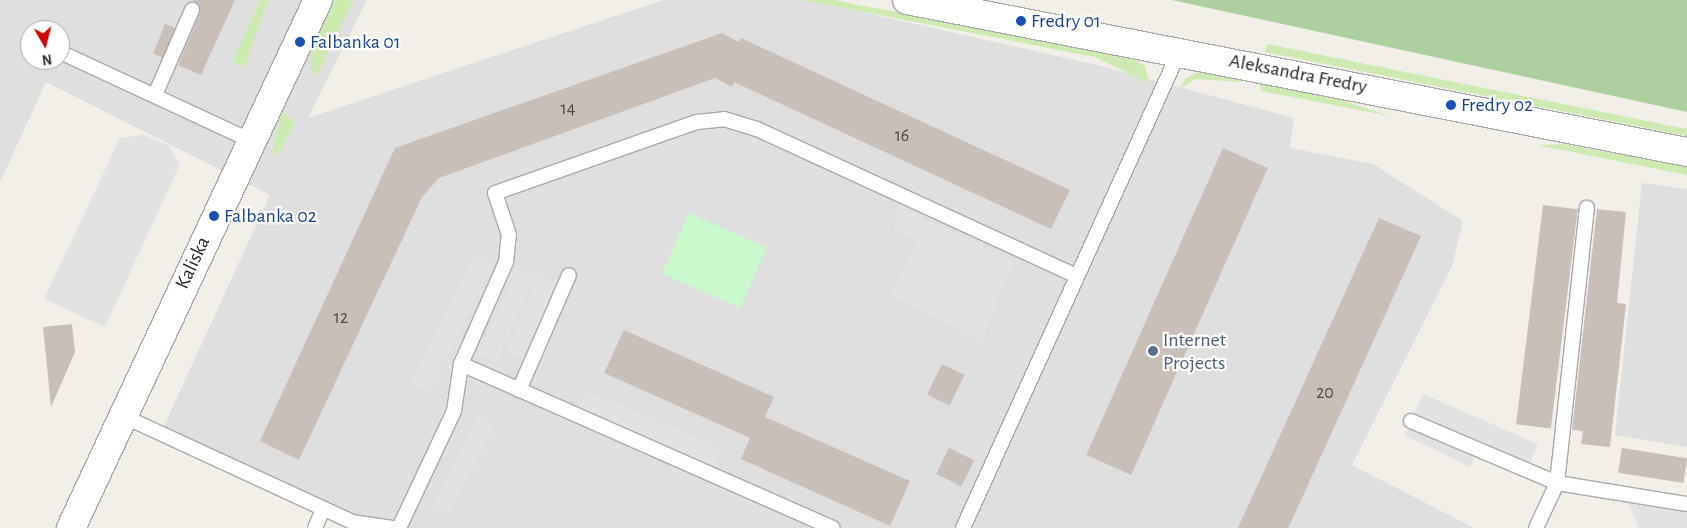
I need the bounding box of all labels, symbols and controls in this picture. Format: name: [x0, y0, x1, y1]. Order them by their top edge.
place label: Fredry 01: [1031, 9, 1101, 33]
marker: Fredry 01: [1015, 15, 1027, 27]
north arrow: [20, 20, 70, 70]
place label: Falbanka 01: [310, 30, 401, 54]
marker: Falbanka 01: [294, 36, 306, 48]
street label: Aleksandra Fredry: [1227, 49, 1369, 99]
text: N: [41, 51, 53, 66]
place label: Fredry 02: [1461, 93, 1533, 117]
house number: 14: [561, 98, 575, 120]
marker: Fredry 02: [1445, 99, 1457, 111]
house number: 16: [895, 125, 909, 147]
place label: Falbanka 02: [224, 204, 317, 228]
marker: Falbanka 02: [208, 210, 220, 222]
street label: Kaliska: [170, 233, 216, 293]
house number: 12: [334, 307, 348, 329]
place label: Internet Projects: [1163, 328, 1226, 375]
marker: Internet Projects: [1147, 345, 1159, 357]
house number: 20: [1316, 382, 1334, 404]

